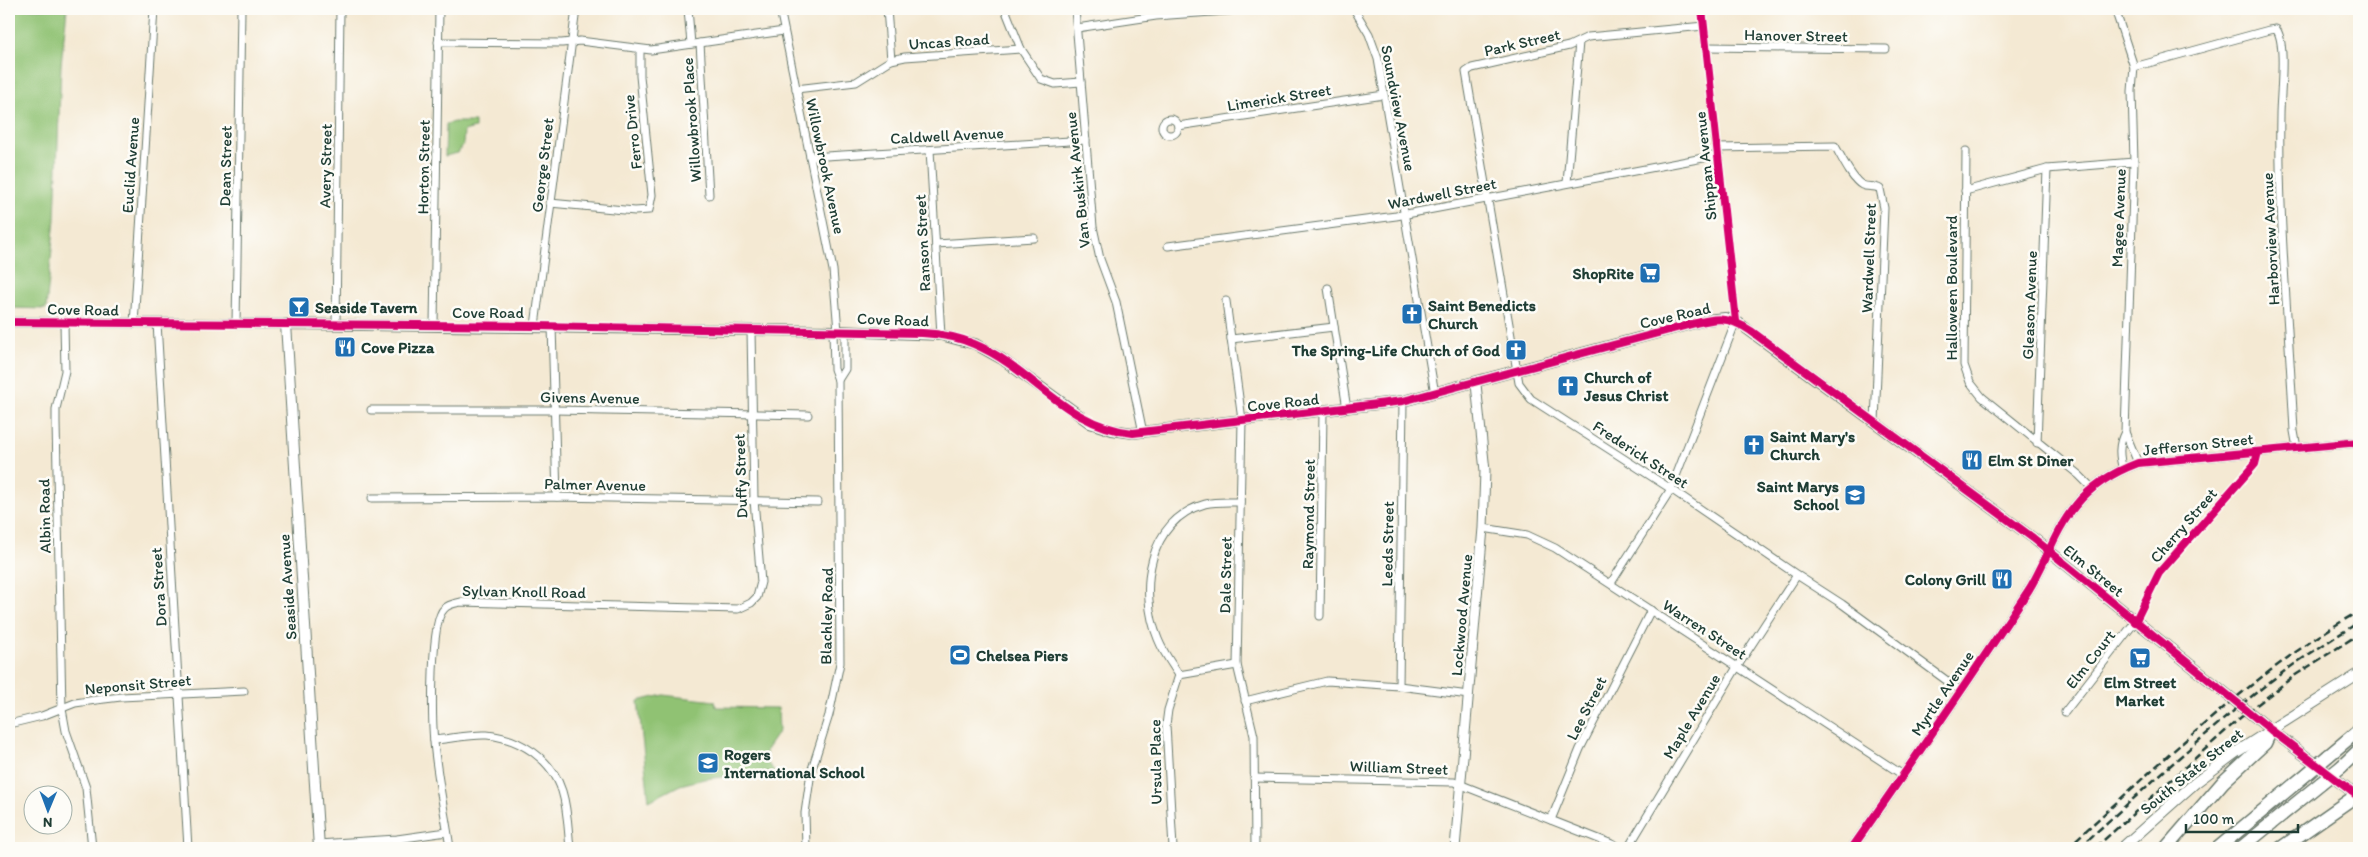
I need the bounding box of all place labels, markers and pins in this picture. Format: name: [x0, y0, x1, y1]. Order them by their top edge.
supermarket icon: ShopRite: [1638, 261, 1662, 285]
place label: ShopRite: [1573, 264, 1634, 284]
bar icon: Seaside Tavern: [287, 295, 311, 319]
place label: Saint Benedicts Church: [1428, 296, 1536, 333]
place label: Seaside Tavern: [315, 298, 418, 317]
church icon: Saint Benedicts Church: [1400, 302, 1424, 326]
restaurant icon: Cove Pizza: [333, 335, 357, 359]
place label: Cove Pizza: [361, 338, 435, 357]
church icon: The Spring-Life Church of God: [1504, 338, 1528, 362]
place label: The Spring-Life Church of God: [1291, 341, 1500, 361]
place label: Church of Jesus Christ: [1583, 368, 1668, 405]
church icon: Church of Jesus Christ: [1556, 374, 1580, 398]
place label: Saint Mary's Church: [1770, 427, 1855, 464]
church icon: Saint Mary's Church: [1742, 433, 1766, 457]
restaurant icon: Elm St Diner: [1960, 448, 1984, 472]
place label: Elm St Diner: [1988, 451, 2074, 470]
place label: Saint Marys School: [1757, 477, 1839, 514]
school or university icon: Saint Marys School: [1843, 483, 1867, 507]
restaurant icon: Colony Grill: [1990, 567, 2014, 591]
place label: Colony Grill: [1905, 570, 1986, 590]
sports icon: Chelsea Piers: [948, 643, 972, 667]
place label: Chelsea Piers: [976, 646, 1068, 665]
supermarket icon: Elm Street Market: [2128, 646, 2152, 670]
place label: Elm Street Market: [2104, 673, 2176, 710]
place label: Rogers International School: [724, 745, 865, 782]
school or university icon: Rogers International School: [696, 751, 720, 775]

